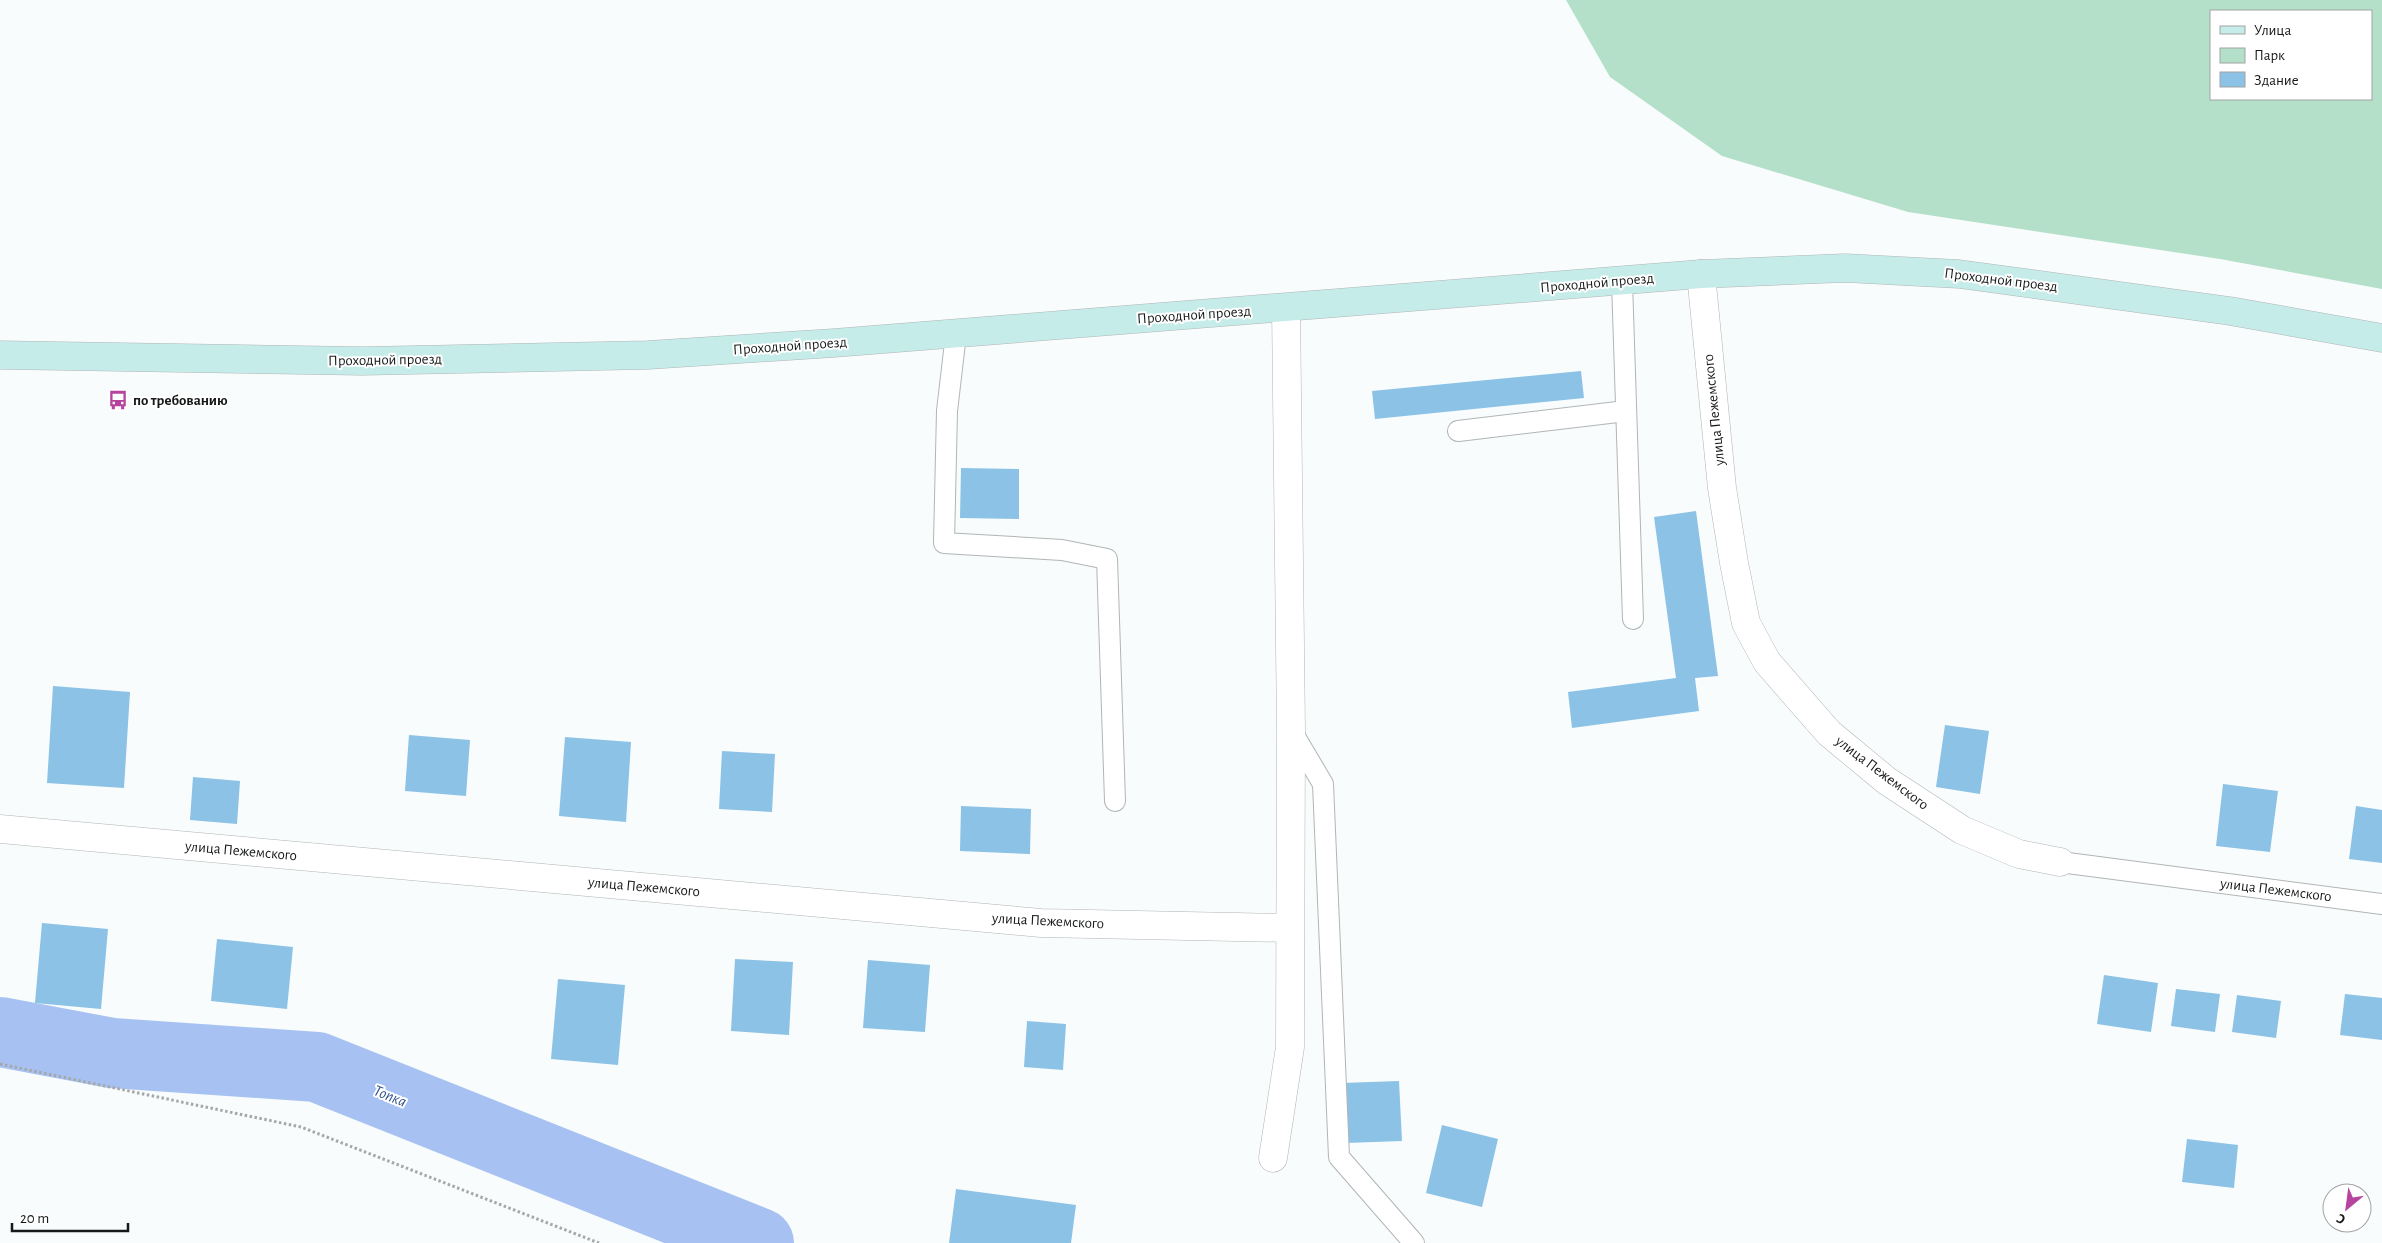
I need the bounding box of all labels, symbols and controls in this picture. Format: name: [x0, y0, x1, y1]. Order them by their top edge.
legend: [2210, 10, 2372, 100]
text: Улица: [2254, 23, 2291, 38]
text: Парк: [2254, 48, 2285, 63]
text: Здание: [2254, 73, 2299, 88]
street label: Проходной проезд: [1943, 266, 2059, 294]
street label: Проходной проезд: [1539, 271, 1655, 295]
street label: Проходной проезд: [1137, 304, 1251, 326]
street label: Проходной проезд: [733, 335, 847, 357]
street label: Проходной проезд: [328, 352, 442, 368]
street label: улица Пежемского: [1701, 353, 1727, 468]
bus stop icon: по требованию: [107, 389, 129, 411]
place label: по требованию: [133, 393, 228, 408]
street label: улица Пежемского: [1832, 733, 1931, 813]
street label: улица Пежемского: [184, 839, 297, 863]
street label: улица Пежемского: [587, 875, 700, 899]
street label: улица Пежемского: [2218, 876, 2333, 904]
street label: улица Пежемского: [991, 911, 1104, 931]
water label: Топка: [371, 1082, 409, 1110]
north arrow: [2322, 1183, 2372, 1233]
scale bar: [12, 1200, 129, 1232]
text: С: [2334, 1210, 2348, 1226]
text: 20 m: [20, 1211, 49, 1226]

